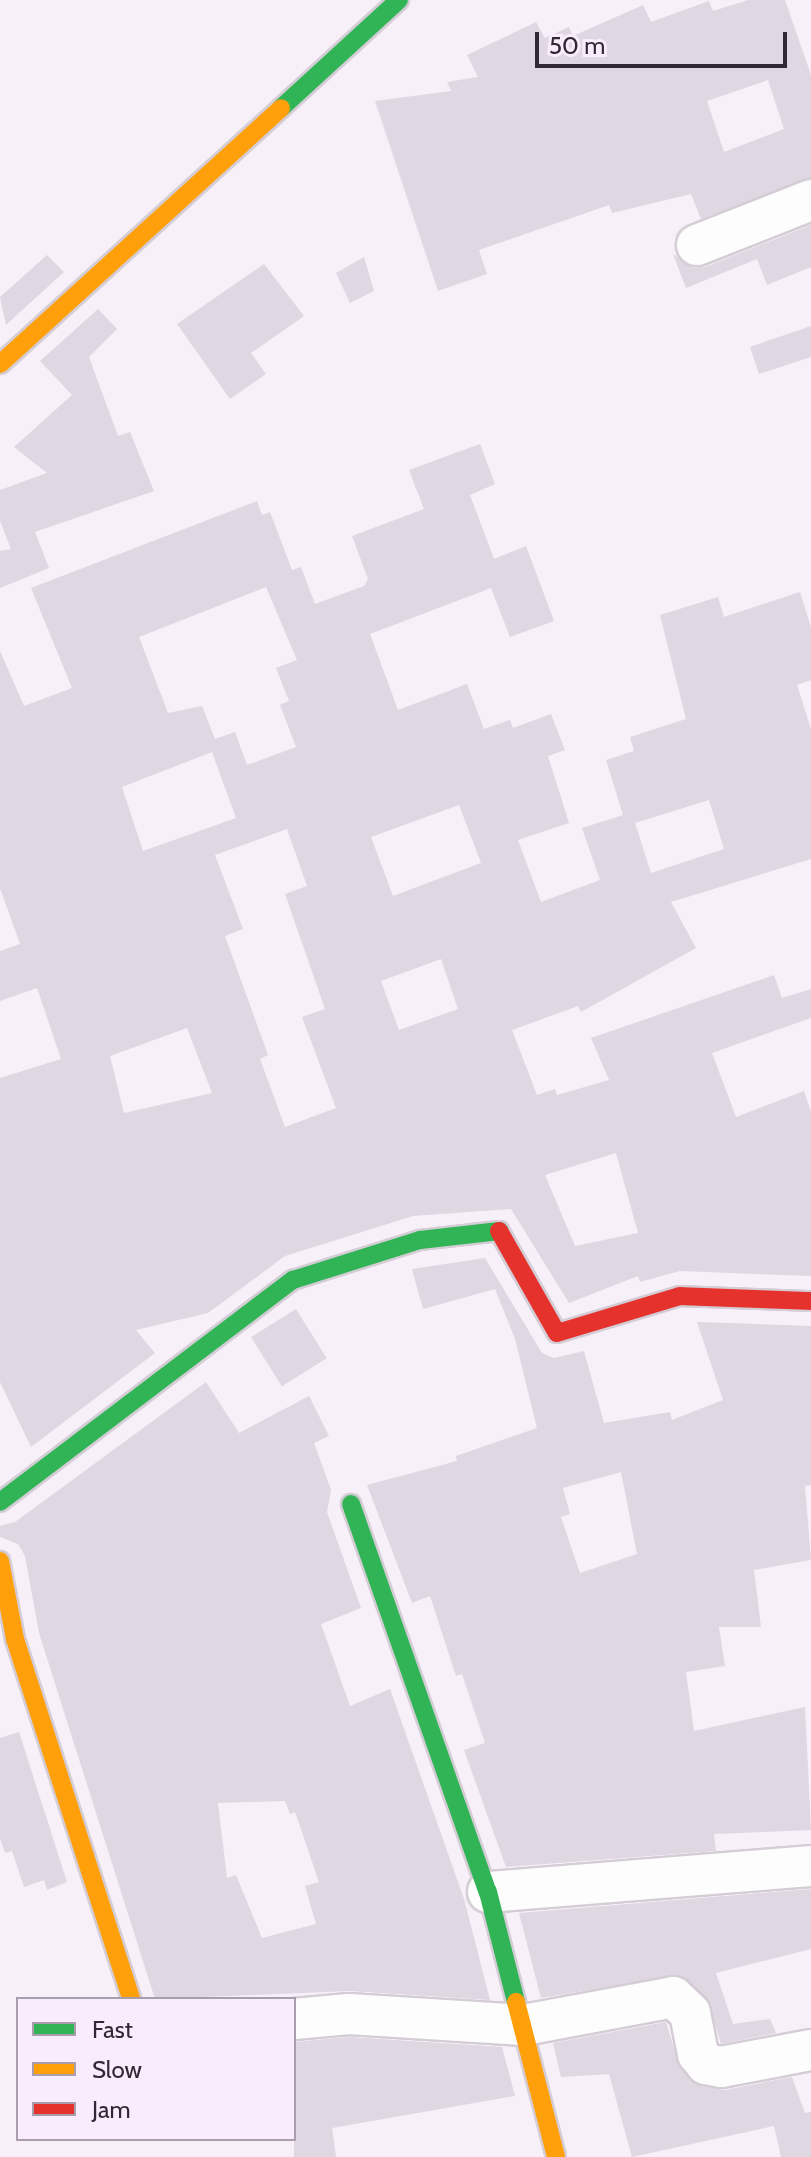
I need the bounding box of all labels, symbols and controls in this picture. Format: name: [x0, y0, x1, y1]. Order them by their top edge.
scale bar: [539, 16, 791, 66]
text: 50 m: [549, 31, 605, 60]
legend: [16, 1997, 296, 2141]
text: Fast: [92, 2015, 133, 2044]
text: Slow: [92, 2055, 142, 2084]
text: Jam: [92, 2095, 130, 2124]

